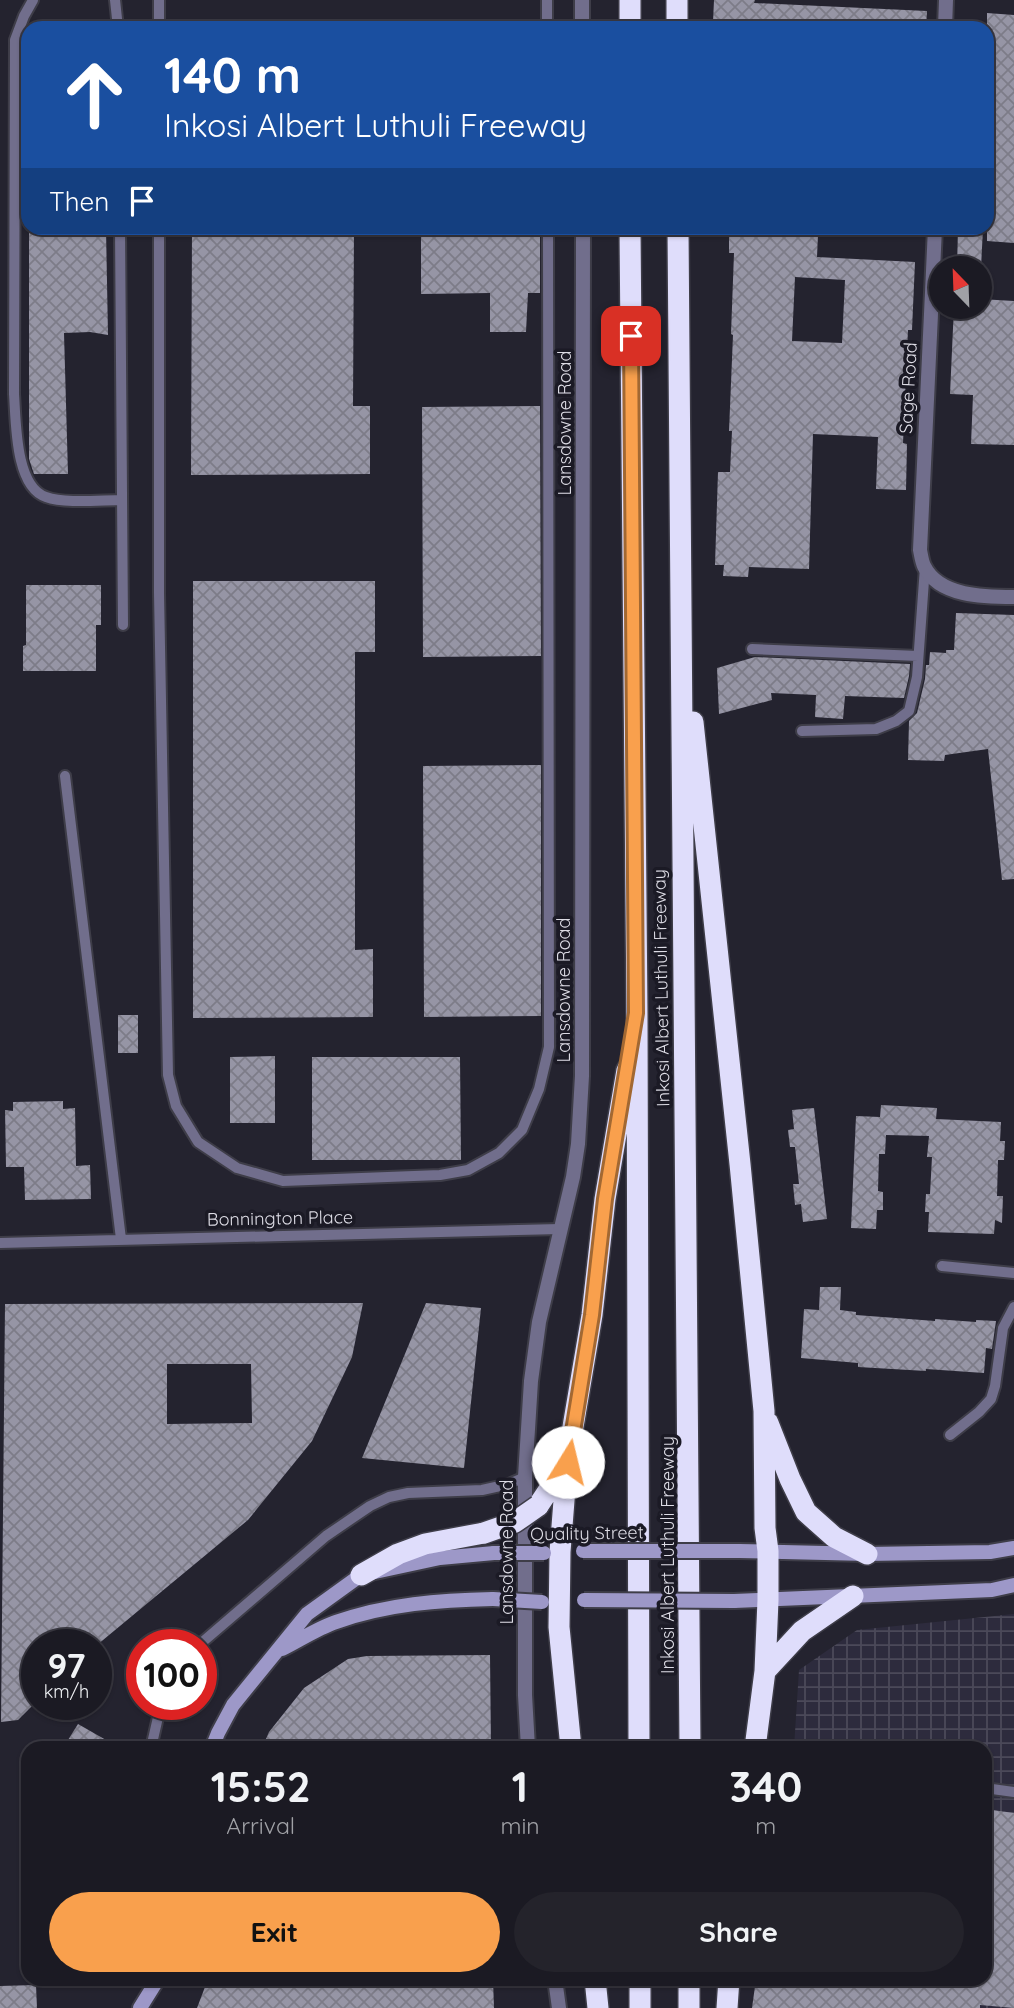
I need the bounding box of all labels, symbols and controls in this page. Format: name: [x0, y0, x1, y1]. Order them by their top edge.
text: 140 m: [164, 44, 301, 105]
icon: ahead: [49, 49, 140, 140]
text: Inkosi Albert Luthuli Freeway: [164, 105, 587, 145]
icon: arrive: [123, 182, 161, 220]
text: Then: [49, 185, 109, 218]
north arrow: [929, 256, 992, 318]
map controls: [929, 256, 992, 319]
pin: [601, 306, 661, 366]
icon: arrive: [612, 317, 650, 355]
street label: Sage Road: [894, 342, 922, 434]
street label: Lansdowne Road: [553, 351, 576, 495]
street label: Inkosi Albert Luthuli Freeway: [647, 869, 675, 1107]
street label: Lansdowne Road: [552, 918, 575, 1062]
street label: Bonnington Place: [207, 1205, 353, 1231]
position arrow: [531, 1425, 605, 1499]
street label: Inkosi Albert Luthuli Freeway: [656, 1436, 679, 1674]
street label: Lansdowne Road: [495, 1480, 518, 1624]
street label: Quality Street: [530, 1521, 644, 1545]
speed limit sign: 100: [126, 1629, 217, 1720]
text: 97: [47, 1643, 86, 1687]
text: km/h: [44, 1680, 89, 1703]
text: 15:52: [211, 1760, 311, 1813]
text: 1: [512, 1760, 528, 1813]
text: 340: [729, 1760, 802, 1813]
text: Arrival: [226, 1811, 295, 1840]
text: min: [500, 1811, 540, 1840]
text: m: [755, 1811, 776, 1840]
button: Exit: [49, 1892, 500, 1972]
button: Share: [514, 1892, 964, 1972]

